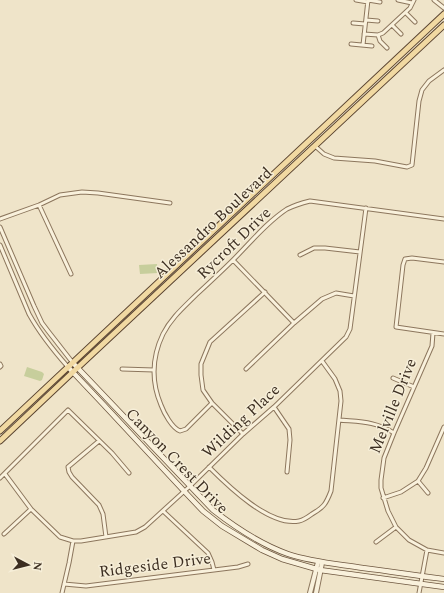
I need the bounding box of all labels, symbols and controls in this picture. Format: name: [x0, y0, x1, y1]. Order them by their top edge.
street label: Alessandro Boulevard: [148, 161, 278, 284]
street label: Rycroft Drive: [191, 201, 277, 285]
street label: Melville Drive: [363, 355, 423, 457]
street label: Wilding Place: [196, 378, 286, 464]
street label: Canyon Crest Drive: [120, 402, 234, 520]
north arrow: [8, 545, 48, 585]
street label: Ridgeside Drive: [98, 546, 212, 584]
text: N: [28, 561, 46, 572]

